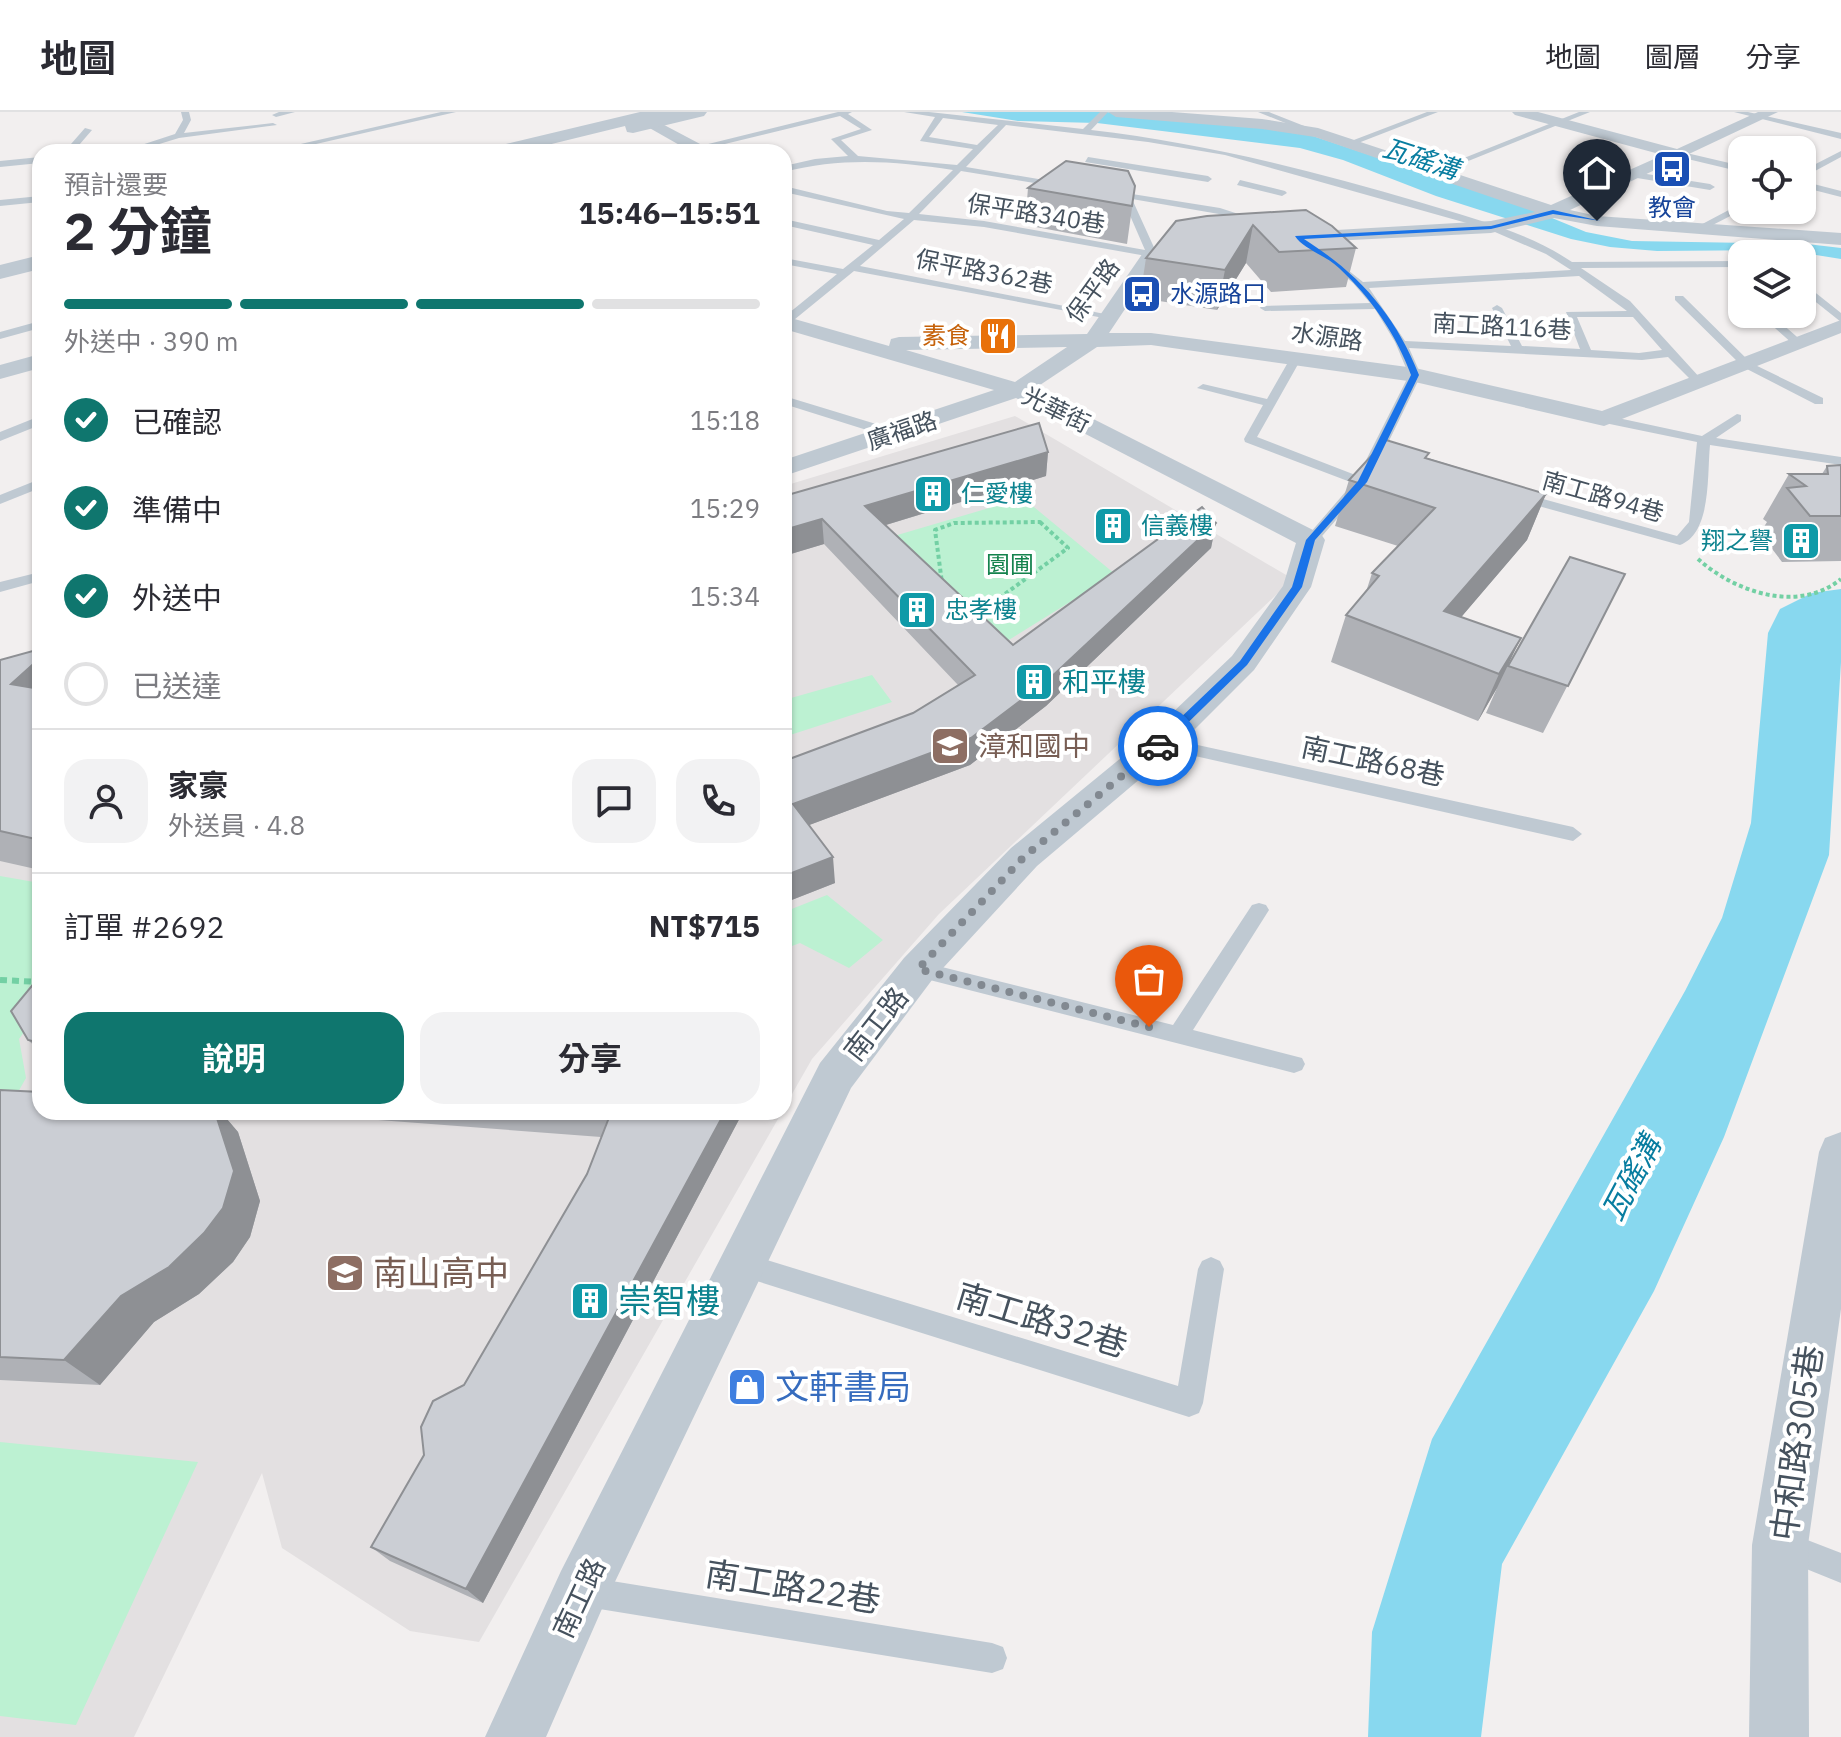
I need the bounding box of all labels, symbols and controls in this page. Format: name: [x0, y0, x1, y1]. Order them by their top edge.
text: 地圖: [40, 33, 116, 82]
text: 地圖: [1545, 38, 1601, 75]
text: 圖層: [1645, 38, 1701, 75]
text: 分享: [1745, 38, 1801, 75]
water label: 瓦磘溝: [1379, 130, 1467, 188]
map controls: [1728, 136, 1816, 328]
button: locate: [1728, 136, 1816, 224]
pin: [1563, 139, 1631, 221]
bus stop icon: 教會: [1651, 148, 1693, 190]
icon: home: [1575, 151, 1619, 195]
text: 預計還要: [64, 167, 168, 201]
street label: 保平路340巷: [965, 186, 1107, 240]
place label: 教會: [1648, 191, 1696, 223]
text: 15:46–15:51: [579, 193, 760, 232]
text: 2 分鐘: [64, 197, 211, 264]
button: layers: [1728, 240, 1816, 328]
street label: 保平路362巷: [913, 242, 1056, 300]
street label: 保平路: [1058, 252, 1126, 329]
bus stop icon: 水源路口: [1121, 273, 1163, 315]
place label: 水源路口: [1170, 277, 1266, 309]
street label: 南工路116巷: [1432, 306, 1572, 346]
restaurant icon: 素食: [977, 315, 1019, 357]
street label: 水源路: [1289, 315, 1365, 357]
place label: 素食: [922, 319, 970, 351]
text: 外送中 · 390 m: [64, 324, 238, 358]
street label: 光華街: [1017, 379, 1096, 439]
icon: check: [64, 398, 108, 442]
text: 已確認: [132, 402, 222, 441]
text: 15:18: [690, 403, 760, 437]
street label: 廣福路: [862, 403, 941, 457]
street label: 南工路94巷: [1539, 463, 1668, 529]
building icon: 仁愛樓: [912, 473, 954, 515]
place label: 仁愛樓: [961, 477, 1033, 509]
icon: check: [64, 486, 108, 530]
text: 準備中: [132, 490, 222, 529]
text: 15:29: [690, 491, 760, 525]
building icon: 信義樓: [1092, 505, 1134, 547]
place label: 信義樓: [1141, 509, 1213, 541]
building icon: 翔之譽: [1780, 520, 1822, 562]
place label: 翔之譽: [1701, 524, 1773, 556]
park label: 園圃: [986, 548, 1034, 580]
icon: check: [64, 574, 108, 618]
text: 外送中: [132, 578, 222, 617]
text: 15:34: [690, 579, 760, 613]
building icon: 忠孝樓: [896, 589, 938, 631]
place label: 忠孝樓: [945, 593, 1017, 625]
building icon: 和平樓: [1013, 661, 1055, 703]
place label: 和平樓: [1062, 663, 1146, 700]
text: 已送達: [132, 666, 222, 705]
courier: [1118, 706, 1198, 786]
icon: car: [1136, 724, 1180, 768]
school or university icon: 漳和國中: [929, 725, 971, 767]
place label: 漳和國中: [978, 727, 1090, 764]
street label: 南工路68巷: [1298, 727, 1448, 794]
button: person: [64, 759, 148, 843]
button: chat: [572, 759, 656, 843]
button: phone: [676, 759, 760, 843]
text: 家豪: [168, 765, 228, 804]
text: 外送員 · 4.8: [168, 808, 305, 842]
text: NT$715: [649, 906, 760, 945]
text: 訂單 #2692: [64, 907, 224, 946]
pin: [1115, 945, 1183, 1027]
icon: bag: [1127, 957, 1171, 1001]
street label: 南工路: [835, 979, 916, 1068]
button: 說明: [64, 1012, 404, 1104]
button: 分享: [420, 1012, 760, 1104]
water label: 瓦磘溝: [1592, 1125, 1671, 1226]
place label: 南山高中: [373, 1250, 509, 1294]
school or university icon: 南山高中: [324, 1252, 366, 1294]
street label: 南工路32巷: [951, 1272, 1133, 1366]
place label: 崇智樓: [618, 1278, 720, 1322]
building icon: 崇智樓: [569, 1280, 611, 1322]
street label: 中和路305巷: [1761, 1342, 1832, 1544]
place label: 文軒書局: [775, 1364, 911, 1408]
shop icon: 文軒書局: [726, 1366, 768, 1408]
street label: 南工路22巷: [702, 1550, 884, 1622]
street label: 南工路: [544, 1552, 613, 1644]

